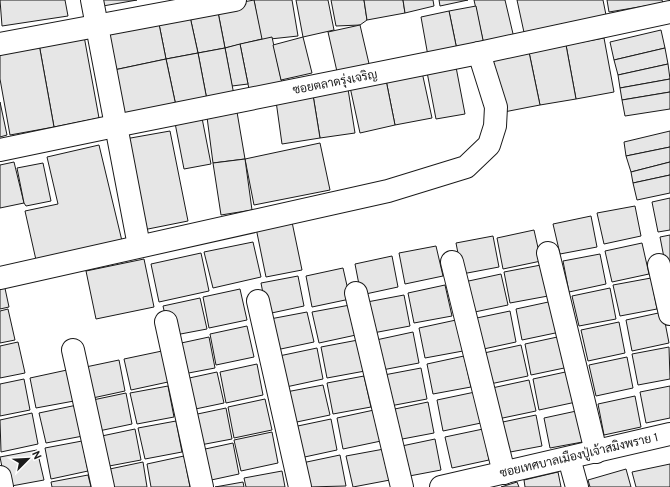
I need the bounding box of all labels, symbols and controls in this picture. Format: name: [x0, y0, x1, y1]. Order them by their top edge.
street label: ซอยตลาดรุ่งเจริญ: [292, 67, 379, 99]
street label: ซอยเทศบาลเมืองปู่เจ้าสมิงพราย 1: [498, 430, 660, 482]
north arrow: [8, 439, 48, 479]
text: N: [28, 449, 44, 462]

